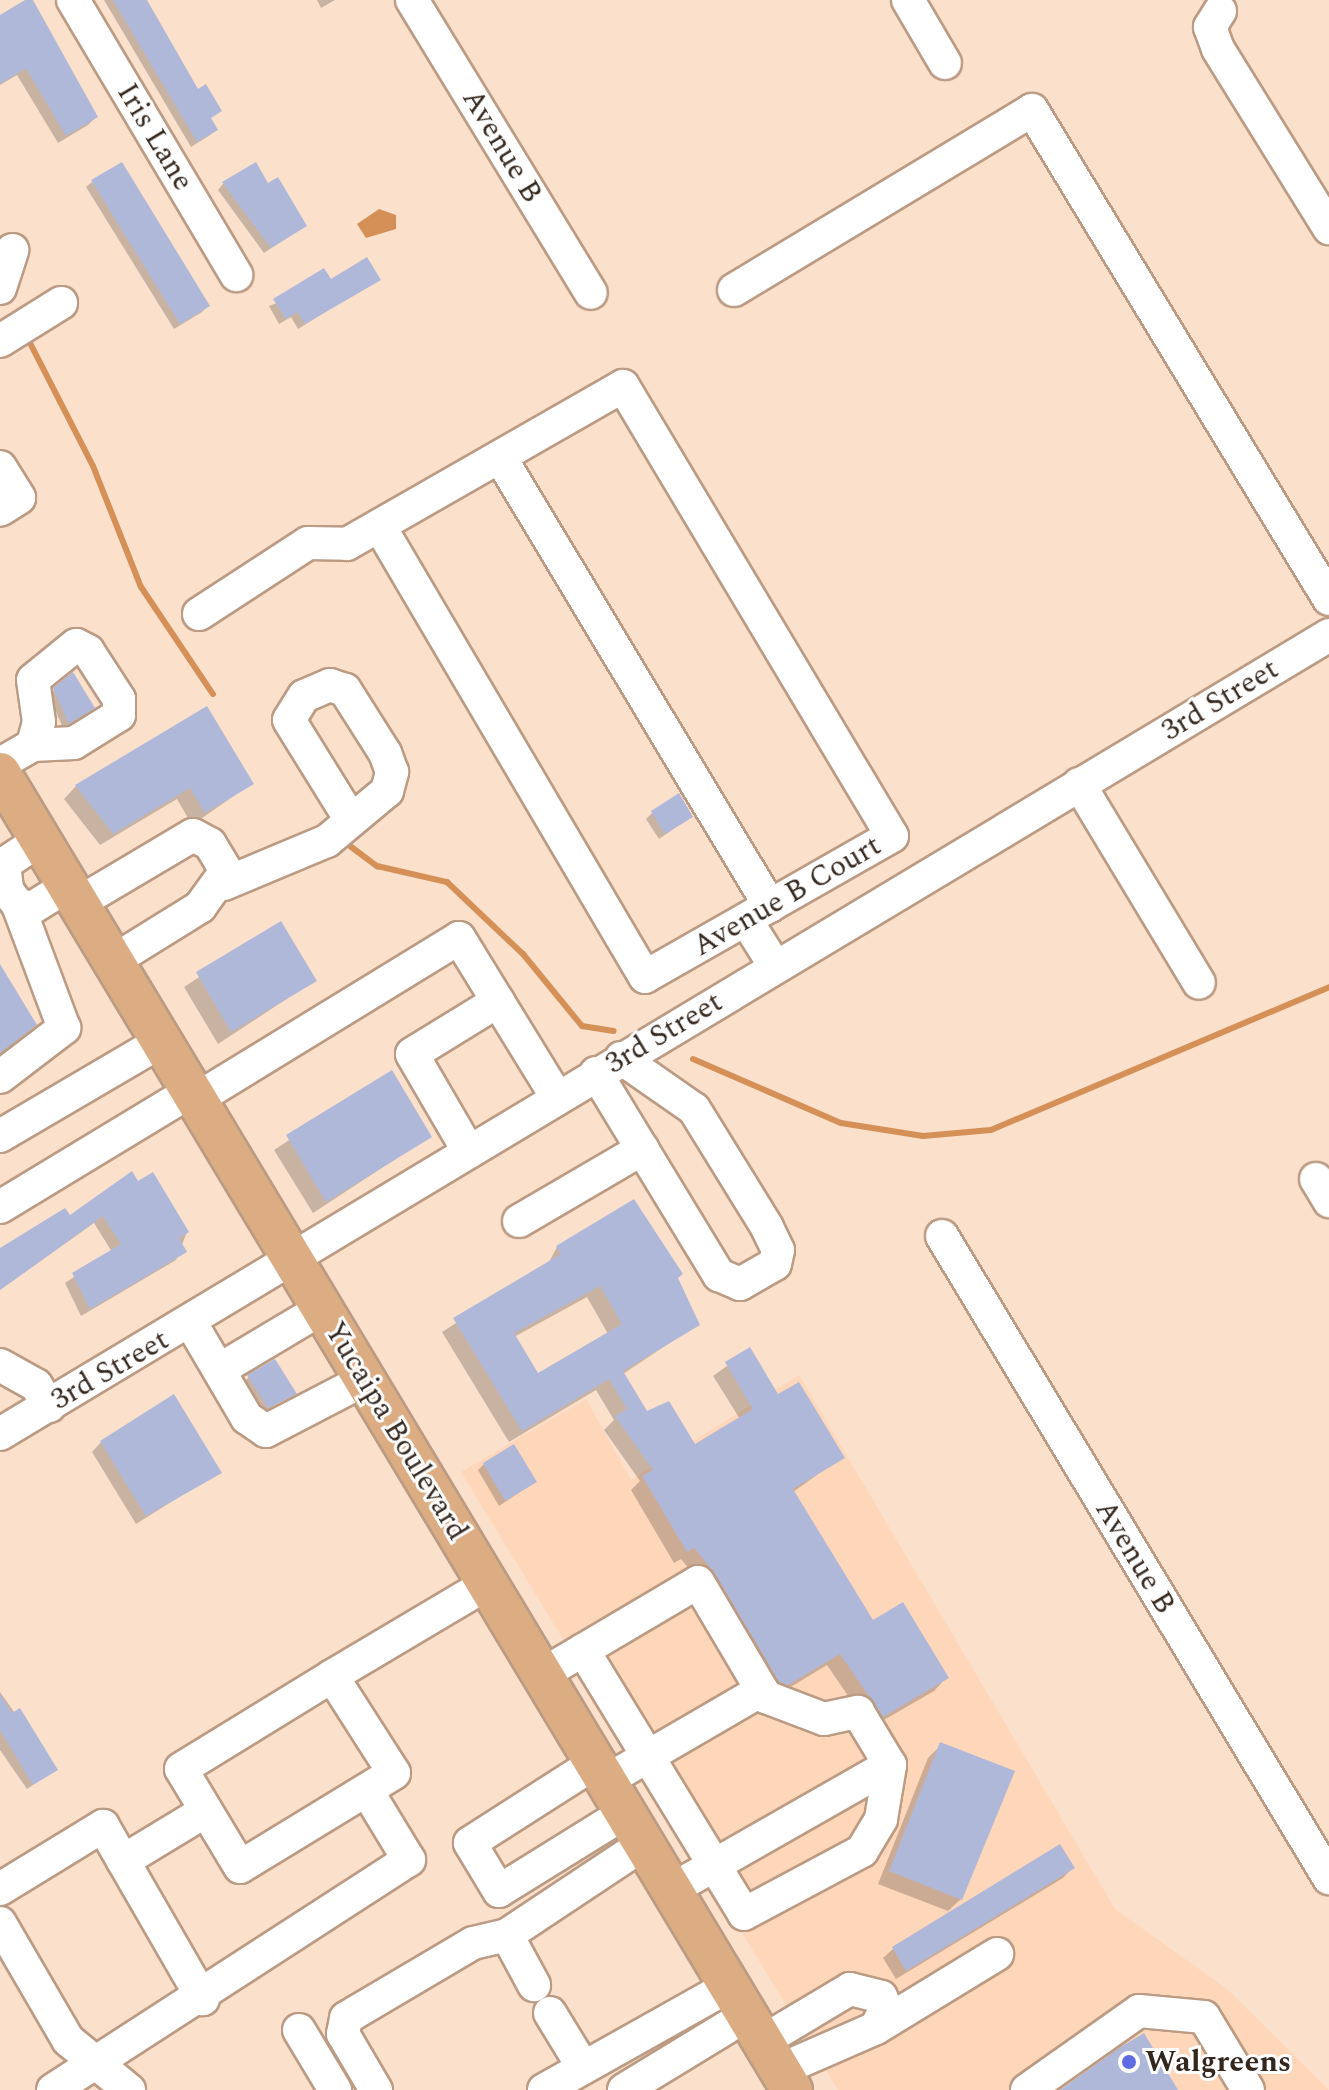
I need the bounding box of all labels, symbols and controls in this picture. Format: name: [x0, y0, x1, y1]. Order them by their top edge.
street label: Iris Lane: [109, 77, 201, 197]
street label: Avenue B: [454, 83, 550, 209]
street label: 3rd Street: [1155, 651, 1285, 749]
street label: Avenue B Court: [687, 828, 887, 964]
street label: 3rd Street: [599, 984, 729, 1082]
street label: Yucaipa Boulevard: [317, 1315, 475, 1547]
street label: 3rd Street: [45, 1322, 175, 1418]
street label: Avenue B: [1087, 1494, 1183, 1620]
place label: Walgreens: [1145, 2044, 1291, 2080]
marker: Walgreens: [1120, 2053, 1138, 2071]

